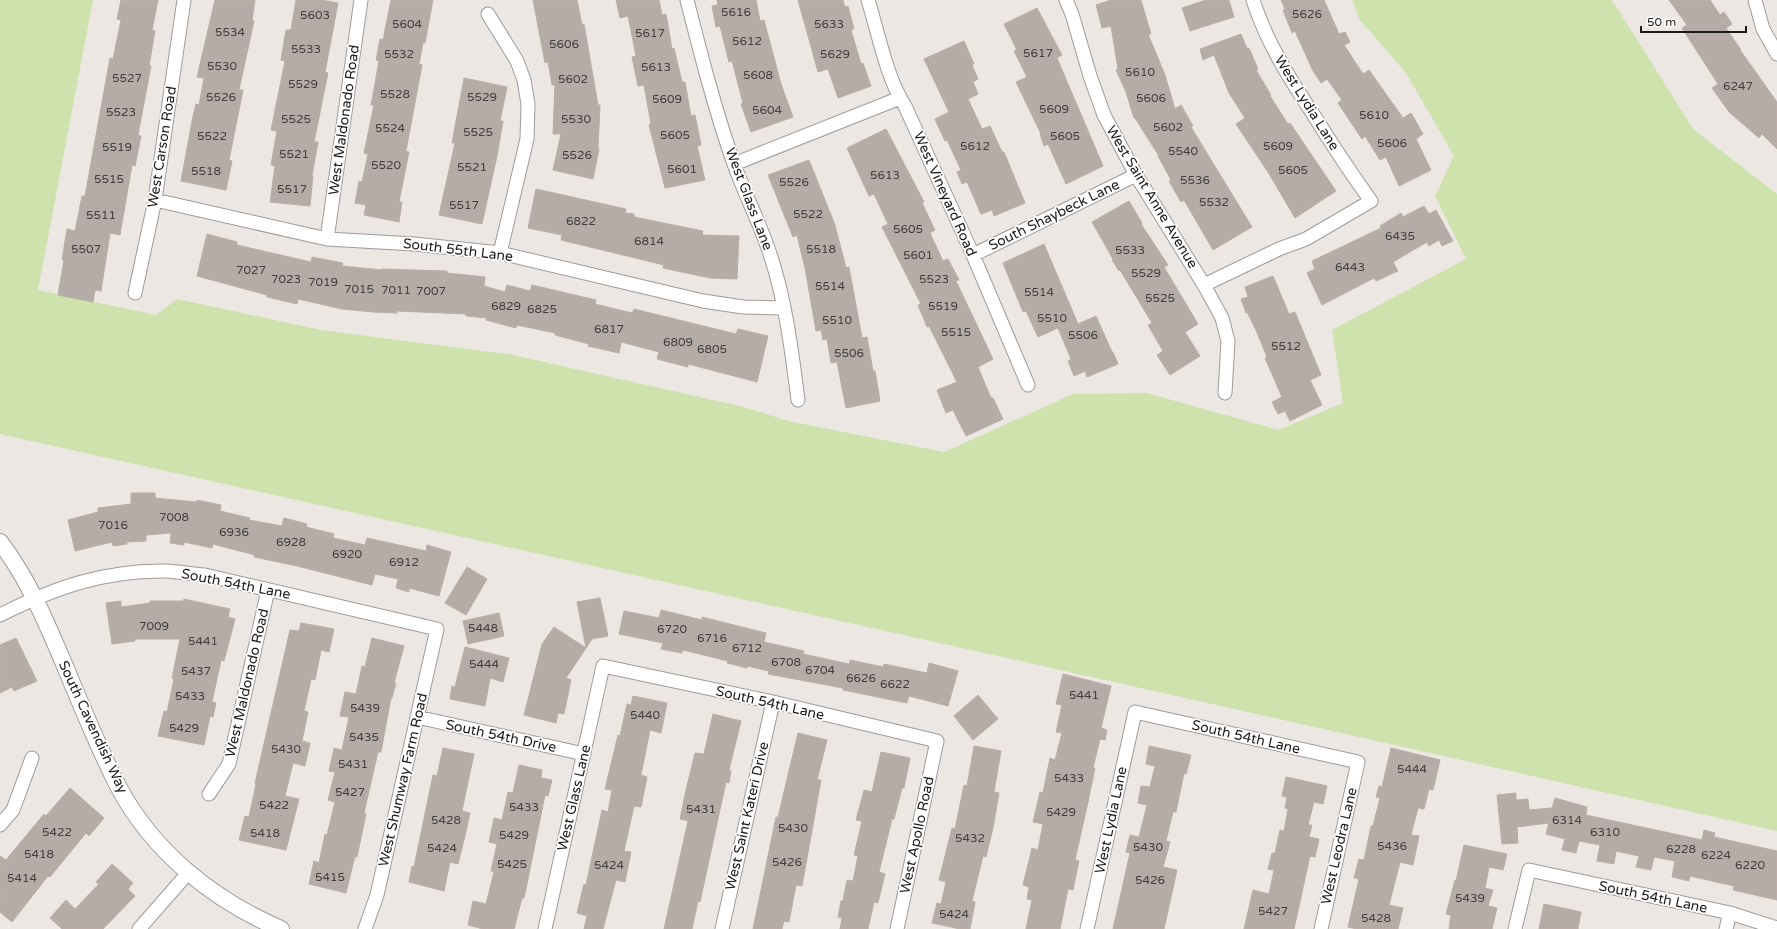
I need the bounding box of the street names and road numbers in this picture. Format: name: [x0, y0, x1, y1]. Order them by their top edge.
street label: West Maldonado Road: [325, 44, 363, 196]
street label: West Lydia Lane: [1271, 52, 1343, 154]
street label: West Carson Road: [144, 85, 180, 209]
street label: West Saint Anne Avenue: [1103, 123, 1201, 272]
street label: West Vineyard Road: [910, 129, 980, 259]
street label: West Glass Lane: [722, 145, 776, 253]
street label: South Shaybeck Lane: [986, 176, 1122, 254]
street label: South 55th Lane: [402, 235, 514, 265]
street label: South 54th Lane: [180, 565, 292, 603]
street label: West Maldonado Road: [222, 607, 272, 759]
street label: South Cavendish Way: [55, 658, 131, 796]
street label: South 54th Lane: [714, 682, 826, 724]
street label: West Shumway Farm Road: [375, 692, 431, 868]
street label: South 54th Drive: [444, 716, 558, 756]
street label: South 54th Lane: [1190, 716, 1302, 758]
street label: West Saint Kateri Drive: [722, 740, 772, 892]
street label: West Glass Lane: [554, 743, 595, 853]
street label: West Lydia Lane: [1091, 765, 1131, 875]
street label: West Apollo Road: [896, 775, 938, 895]
street label: West Leodra Lane: [1317, 786, 1361, 906]
street label: South 54th Lane: [1597, 877, 1709, 917]

